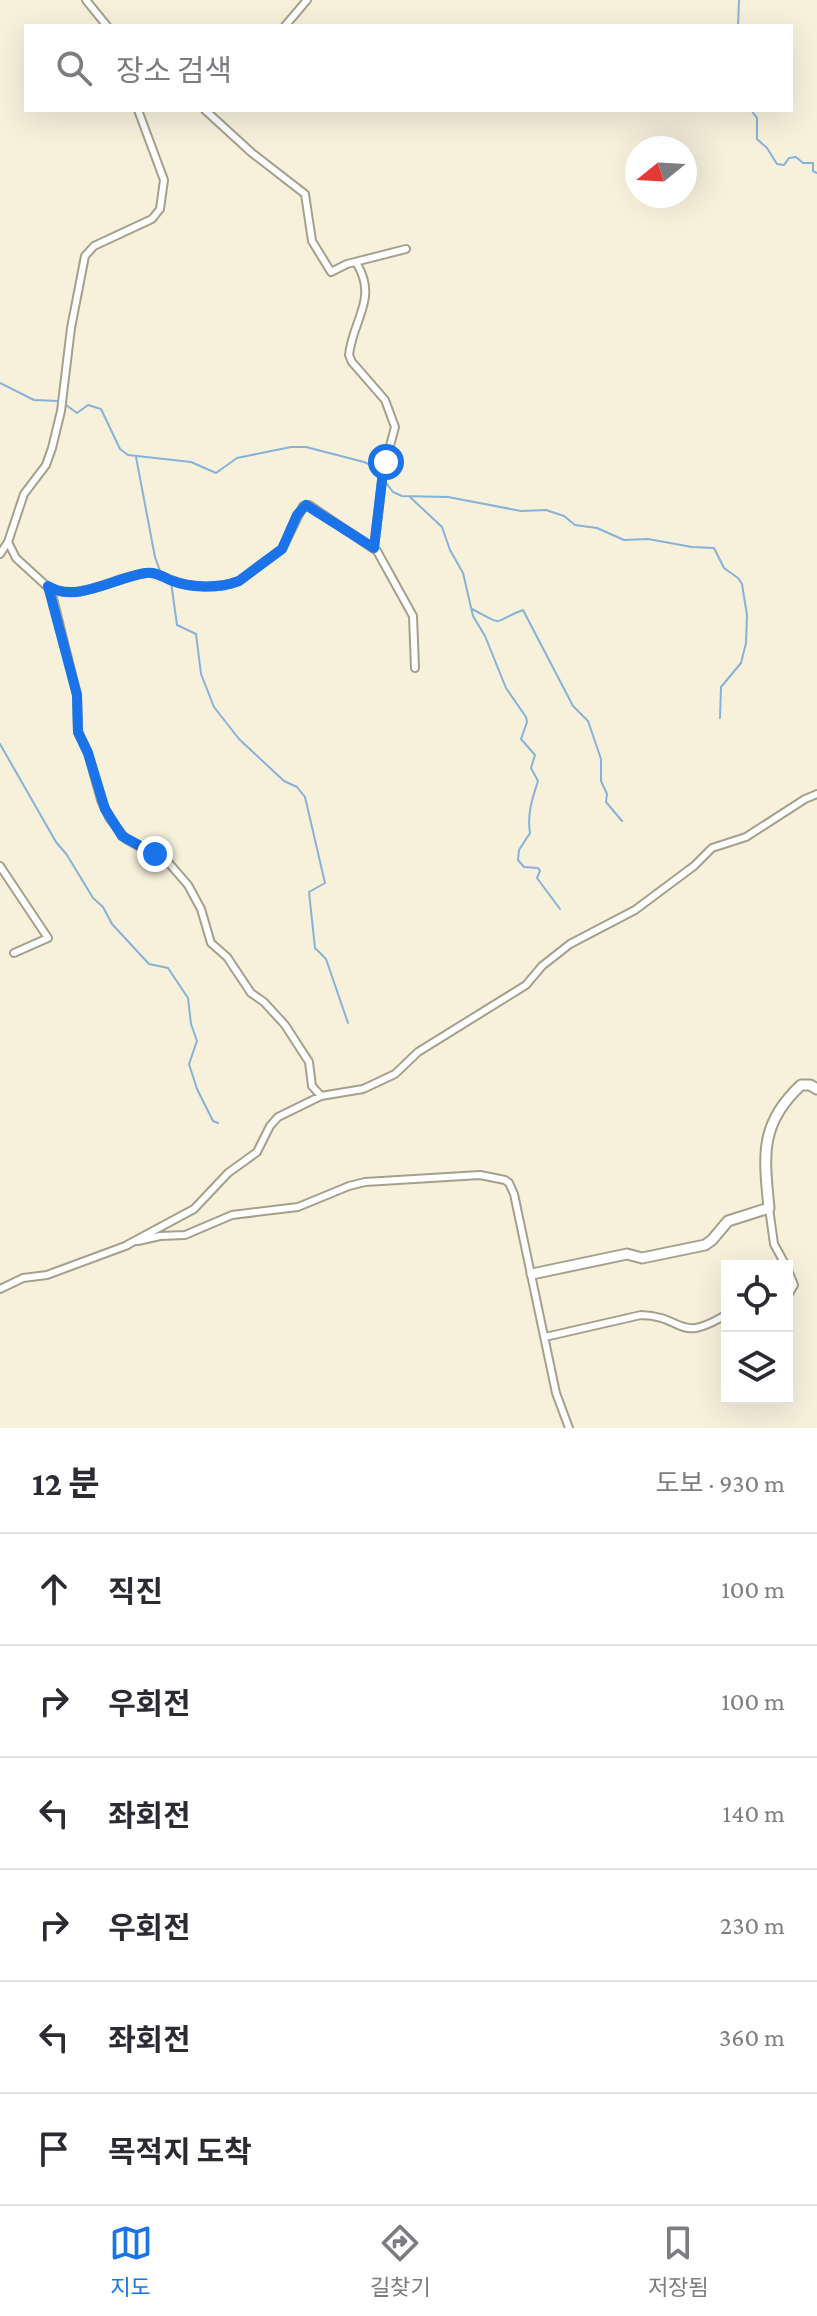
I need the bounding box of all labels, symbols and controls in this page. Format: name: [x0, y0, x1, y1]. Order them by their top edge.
search box: [24, 24, 793, 112]
icon: search: [52, 46, 96, 90]
text: 장소 검색: [116, 54, 232, 87]
north arrow: [625, 136, 697, 208]
route start: [368, 444, 404, 480]
route end: [137, 836, 173, 872]
map controls: [721, 1260, 793, 1404]
button: locate: [721, 1260, 793, 1332]
button: layers: [721, 1332, 793, 1404]
text: 12 분: [32, 1465, 100, 1502]
text: 도보 · 930 m: [656, 1469, 785, 1498]
icon: ahead: [32, 1567, 76, 1611]
text: 직진: [108, 1575, 163, 1608]
text: 100 m: [721, 1575, 785, 1604]
icon: right: [32, 1679, 76, 1723]
text: 우회전: [108, 1687, 191, 1720]
text: 100 m: [721, 1687, 785, 1716]
icon: left: [32, 1791, 76, 1835]
text: 좌회전: [108, 1799, 191, 1832]
text: 140 m: [723, 1799, 785, 1828]
icon: right: [32, 1903, 76, 1947]
text: 우회전: [108, 1911, 191, 1944]
text: 230 m: [720, 1911, 785, 1940]
icon: left: [32, 2015, 76, 2059]
text: 좌회전: [108, 2023, 191, 2056]
text: 360 m: [719, 2023, 785, 2052]
icon: arrive: [32, 2127, 76, 2171]
text: 목적지 도착: [108, 2135, 252, 2168]
tab: 지도: [109, 2221, 153, 2301]
tab: 길찾기: [370, 2221, 430, 2301]
tab: 저장됨: [648, 2221, 708, 2301]

